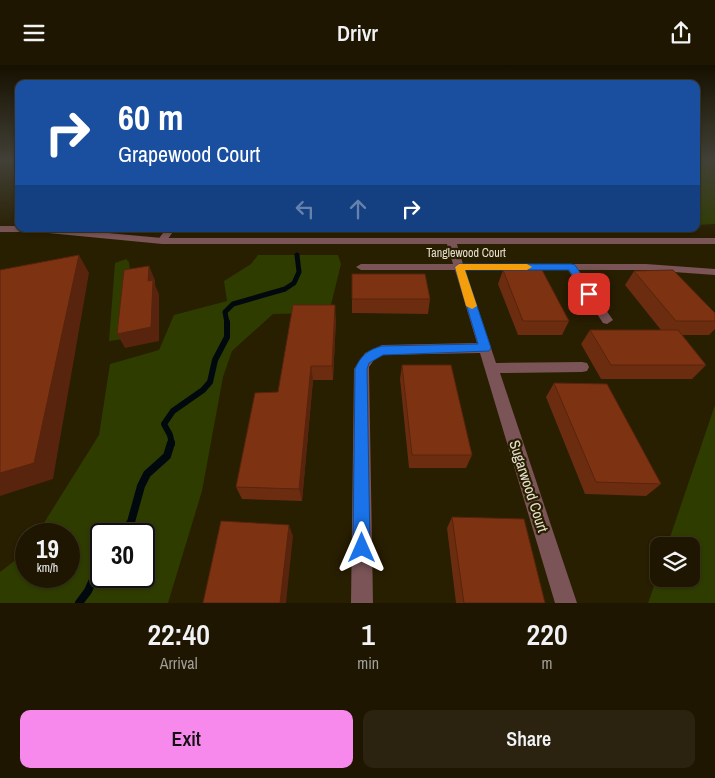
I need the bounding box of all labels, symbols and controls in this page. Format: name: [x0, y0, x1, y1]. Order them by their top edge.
text: Drivr: [337, 18, 378, 48]
icon: menu: [20, 19, 48, 47]
icon: share: [667, 19, 695, 47]
text: 60 m: [118, 94, 183, 141]
icon: right: [35, 100, 100, 165]
text: Grapewood Court: [118, 139, 260, 169]
icon: left: [291, 195, 319, 223]
icon: ahead: [344, 195, 372, 223]
icon: right: [397, 195, 425, 223]
street label: Tanglewood Court: [426, 245, 506, 261]
pin: [568, 273, 610, 315]
icon: arrive: [575, 280, 603, 308]
street label: Sugarwood Court: [504, 437, 554, 535]
position arrow: [335, 521, 387, 573]
speed limit sign: 30: [90, 523, 155, 588]
text: 19: [36, 532, 59, 566]
map controls: [650, 537, 700, 587]
button: layers: [650, 537, 700, 587]
text: km/h: [37, 560, 58, 576]
text: 22:40: [147, 614, 210, 654]
text: 1: [361, 614, 375, 654]
text: 220: [527, 614, 568, 654]
text: Arrival: [160, 652, 198, 674]
text: min: [357, 652, 379, 674]
text: m: [542, 652, 553, 674]
button: Exit: [20, 710, 353, 768]
button: Share: [363, 710, 695, 768]

